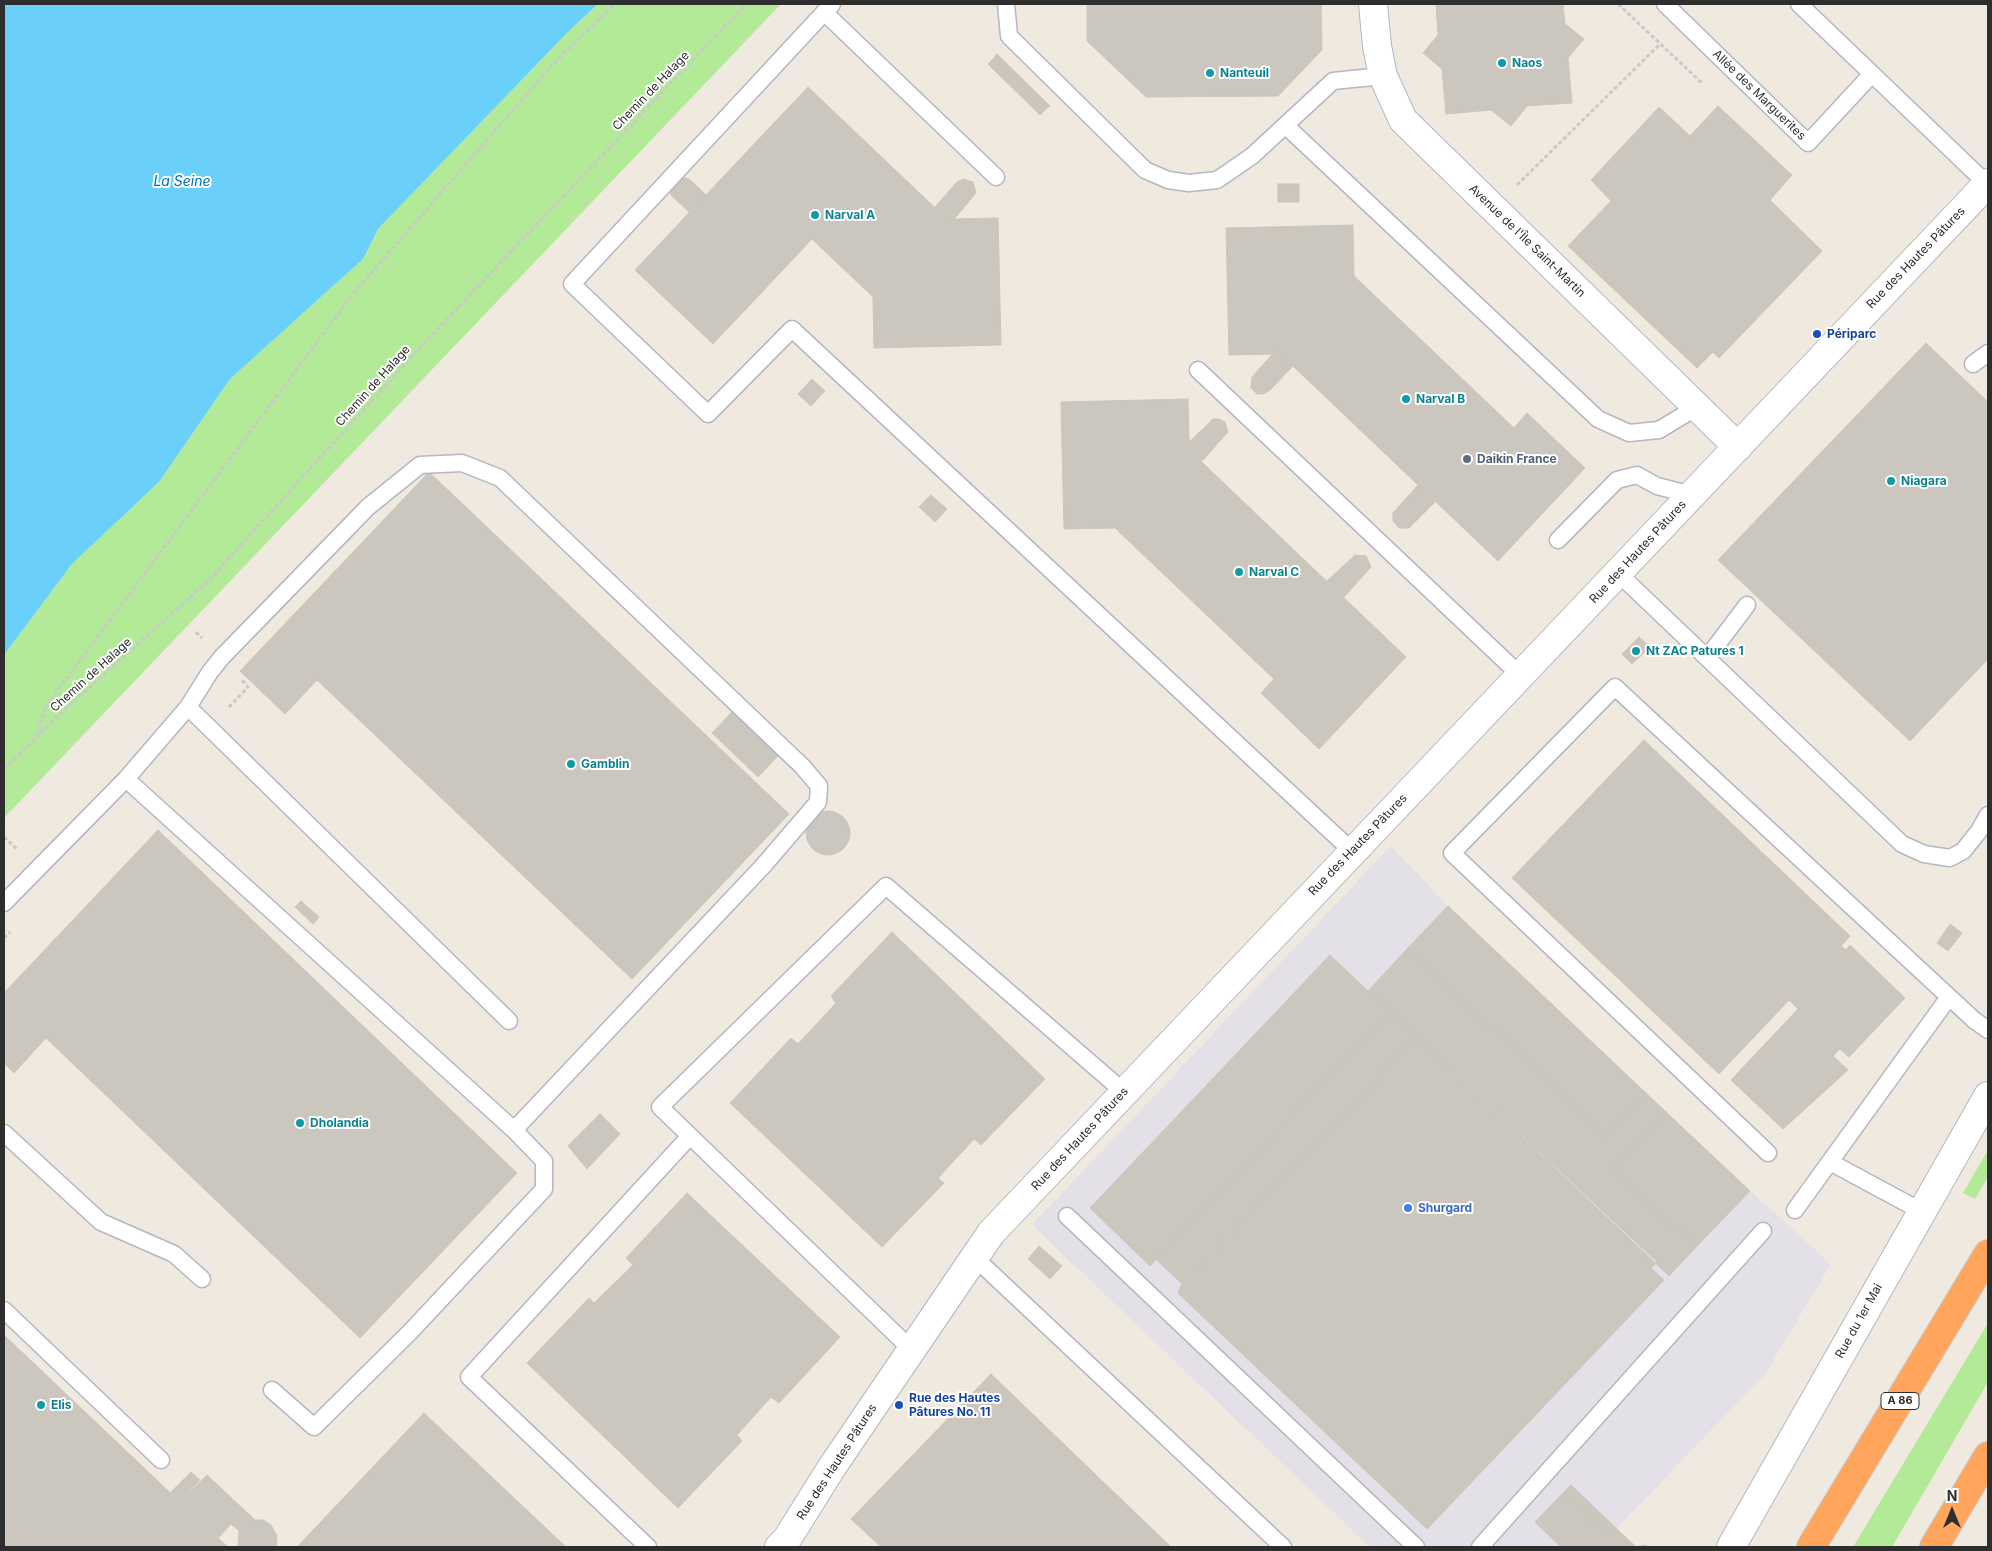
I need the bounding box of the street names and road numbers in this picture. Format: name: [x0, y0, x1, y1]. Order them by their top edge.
street label: Allée des Marguerites: [1710, 47, 1808, 143]
street label: Chemin de Halage: [610, 49, 692, 133]
street label: Avenue de l'Île Saint-Martin: [1466, 182, 1588, 300]
street label: Rue des Hautes Pâtures: [1864, 204, 1968, 312]
street label: Chemin de Halage: [333, 342, 413, 430]
street label: Rue des Hautes Pâtures: [1587, 498, 1689, 606]
street label: Chemin de Halage: [47, 635, 135, 715]
street label: Rue des Hautes Pâtures: [1306, 791, 1410, 899]
street label: Rue des Hautes Pâtures: [1029, 1085, 1131, 1193]
street label: Rue du 1er Mai: [1833, 1281, 1885, 1361]
road number: A 86: [1881, 1392, 1919, 1410]
street label: Rue des Hautes Pâtures: [794, 1401, 880, 1523]

